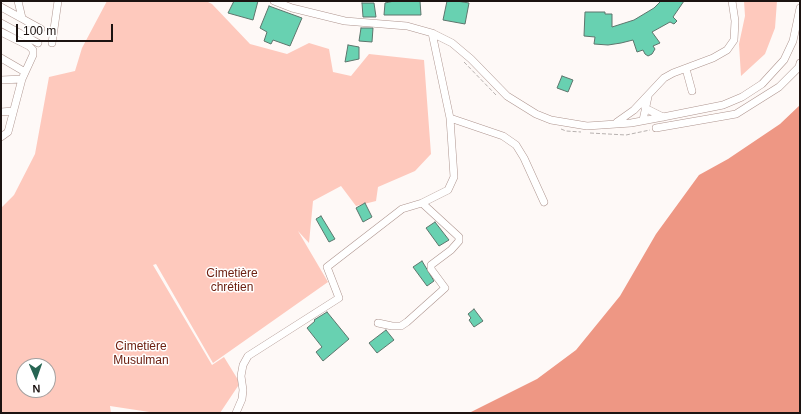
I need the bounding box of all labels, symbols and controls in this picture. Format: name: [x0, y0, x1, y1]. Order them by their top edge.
scale bar: [18, 16, 115, 42]
text: 100 m: [23, 24, 56, 38]
park label: Cimetière chrétien: [206, 267, 258, 295]
park label: Cimetière Musulman: [113, 340, 169, 368]
north arrow: [16, 358, 56, 398]
text: N: [32, 383, 41, 395]

